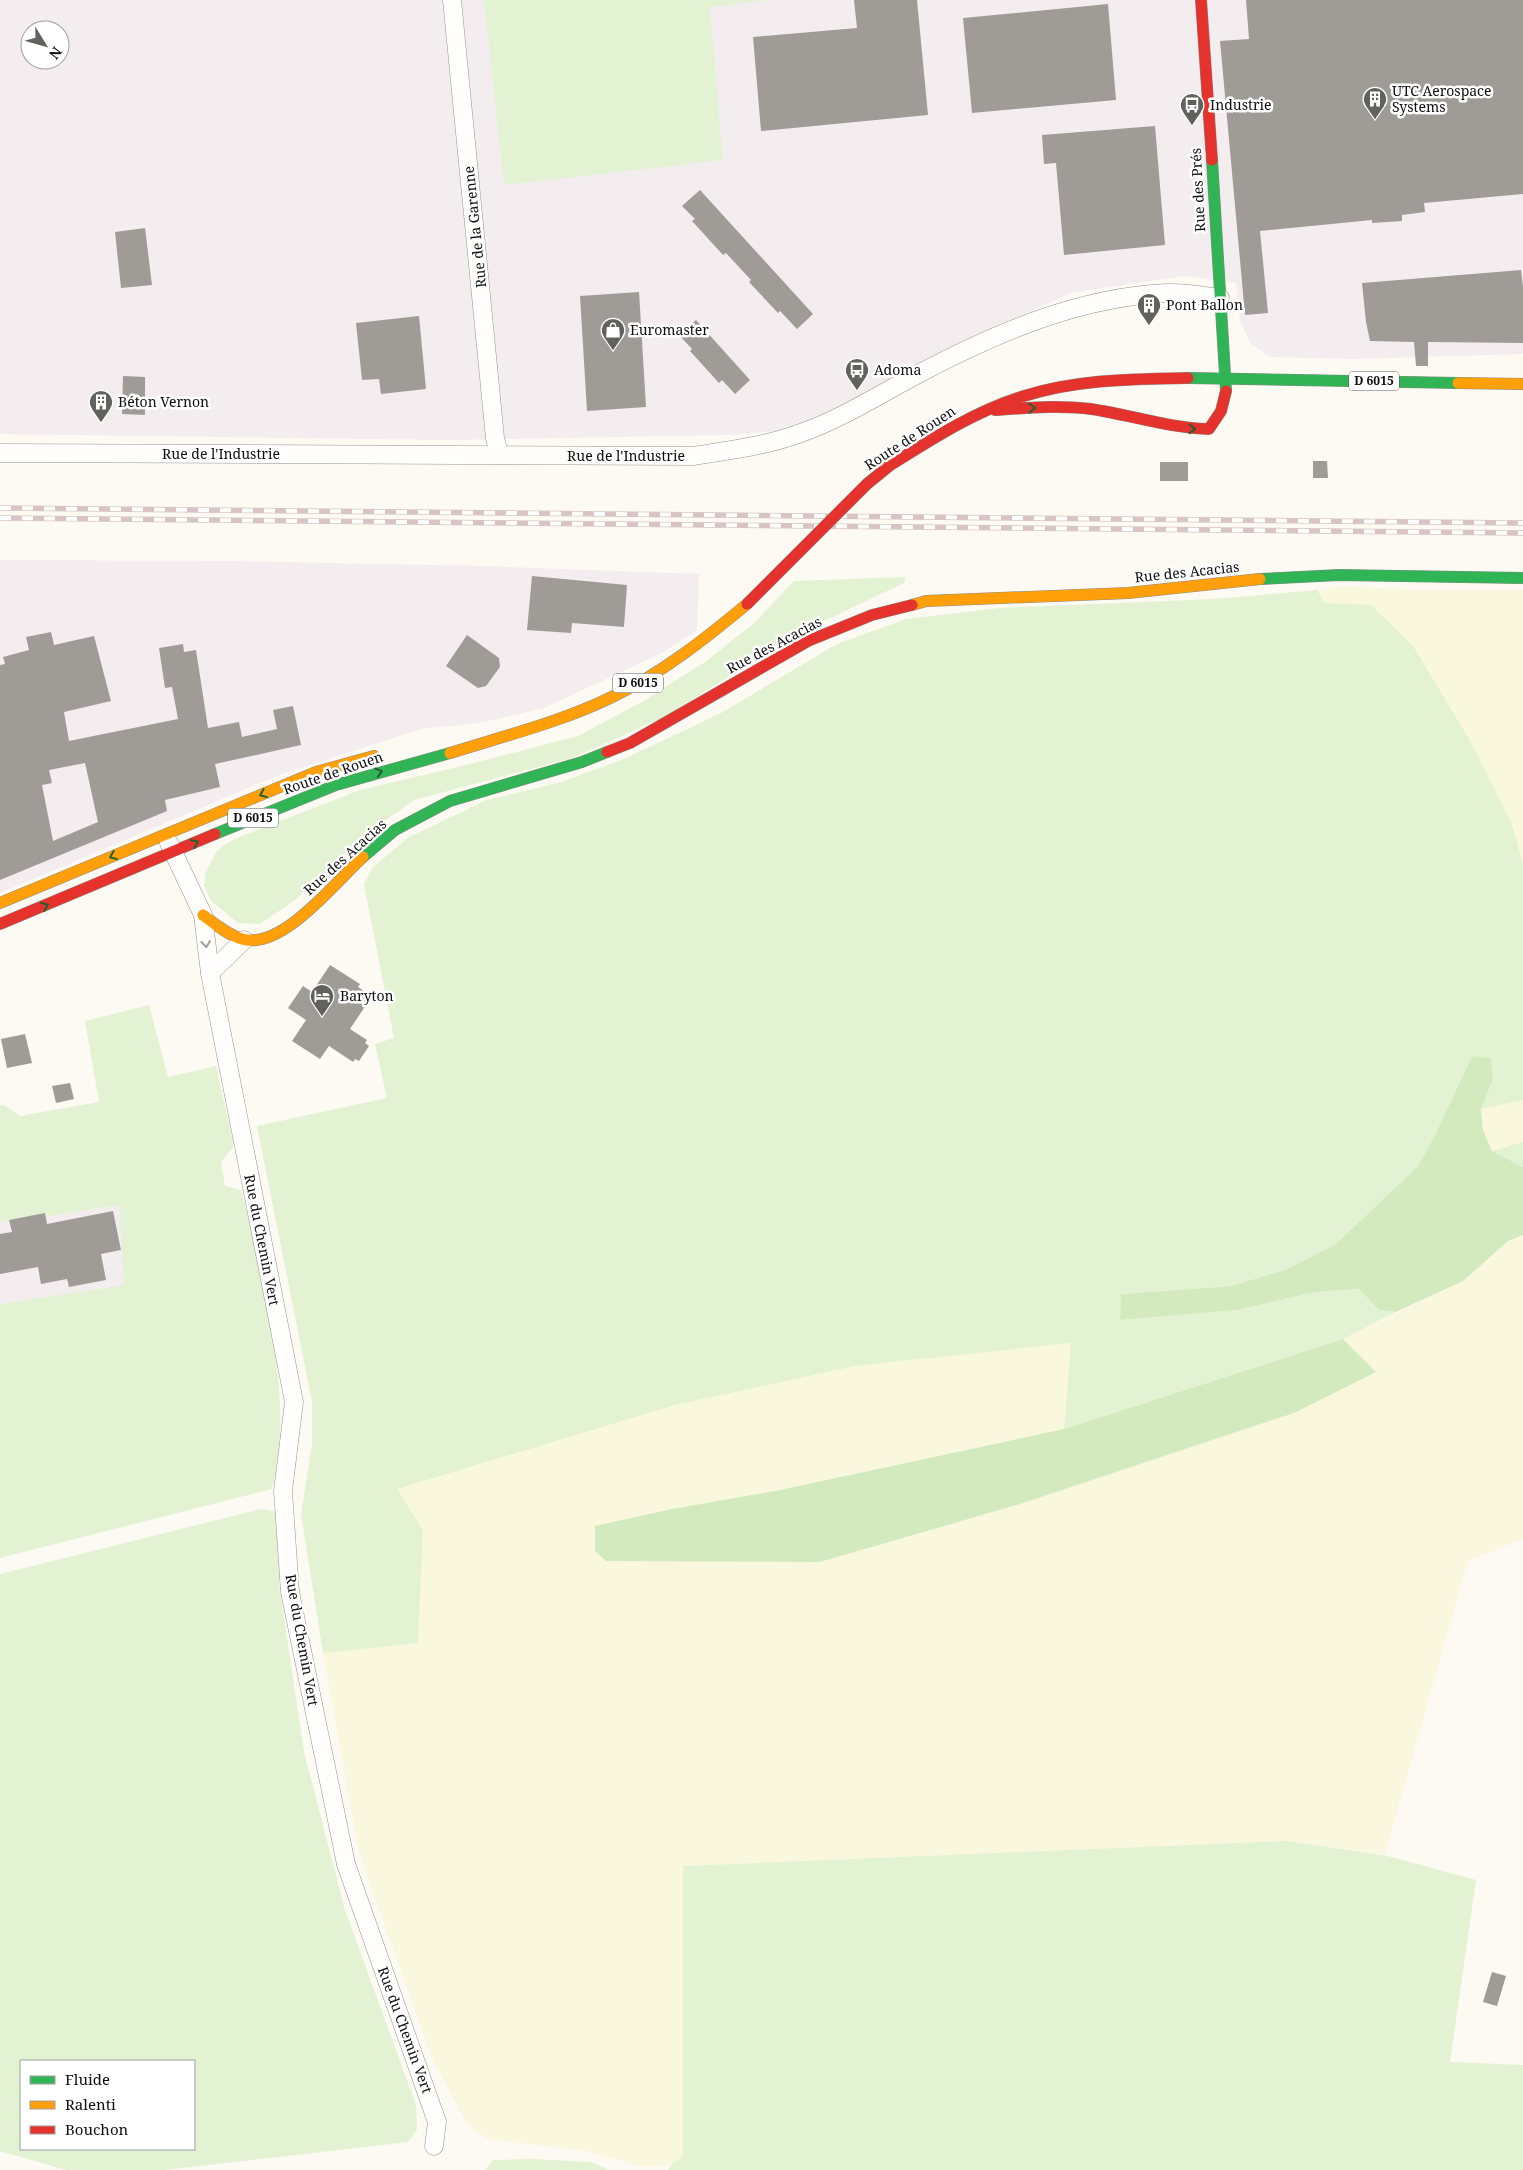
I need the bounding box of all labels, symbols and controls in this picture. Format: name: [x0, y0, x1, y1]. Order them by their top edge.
north arrow: [20, 20, 70, 70]
text: N: [45, 43, 67, 63]
place label: UTC Aerospace Systems: [1392, 81, 1492, 116]
building icon: UTC Aerospace Systems: [1362, 86, 1388, 120]
bus stop icon: Industrie: [1179, 92, 1205, 126]
place label: Industrie: [1210, 95, 1271, 114]
street label: Rue des Prés: [1186, 148, 1209, 233]
street label: Rue de la Garenne: [459, 165, 490, 289]
building icon: Pont Ballon: [1136, 292, 1162, 326]
place label: Pont Ballon: [1166, 295, 1243, 314]
shop icon: Euromaster: [600, 317, 626, 351]
place label: Euromaster: [630, 320, 709, 339]
bus stop icon: Adoma: [844, 357, 870, 391]
place label: Adoma: [874, 360, 921, 379]
road number: D 6015: [1349, 372, 1399, 391]
building icon: Béton Vernon: [88, 389, 114, 423]
place label: Béton Vernon: [118, 392, 209, 411]
street label: Route de Rouen: [861, 401, 959, 474]
one-way arrow: [1028, 403, 1036, 413]
one-way arrow: [1188, 423, 1196, 434]
street label: Rue de l'Industrie: [162, 444, 280, 463]
street label: Rue de l'Industrie: [567, 446, 685, 465]
street label: Rue des Acacias: [1134, 557, 1240, 586]
street label: Rue des Acacias: [723, 611, 825, 678]
road number: D 6015: [613, 674, 663, 692]
street label: Route de Rouen: [280, 747, 385, 799]
one-way arrow: [374, 768, 383, 778]
one-way arrow: [259, 787, 268, 798]
road number: D 6015: [228, 808, 278, 828]
street label: Rue des Acacias: [299, 814, 390, 899]
one-way arrow: [190, 839, 199, 850]
one-way arrow: [110, 851, 118, 861]
one-way arrow: [40, 902, 49, 912]
one-way arrow: [200, 940, 211, 948]
hotel icon: Baryton: [309, 983, 335, 1017]
place label: Baryton: [340, 986, 394, 1005]
street label: Rue du Chemin Vert: [240, 1173, 285, 1307]
street label: Rue du Chemin Vert: [282, 1573, 323, 1707]
street label: Rue du Chemin Vert: [374, 1964, 437, 2096]
legend: [20, 2060, 195, 2150]
text: Fluide: [65, 2069, 110, 2089]
text: Ralenti: [65, 2094, 116, 2114]
text: Bouchon: [65, 2119, 129, 2139]

